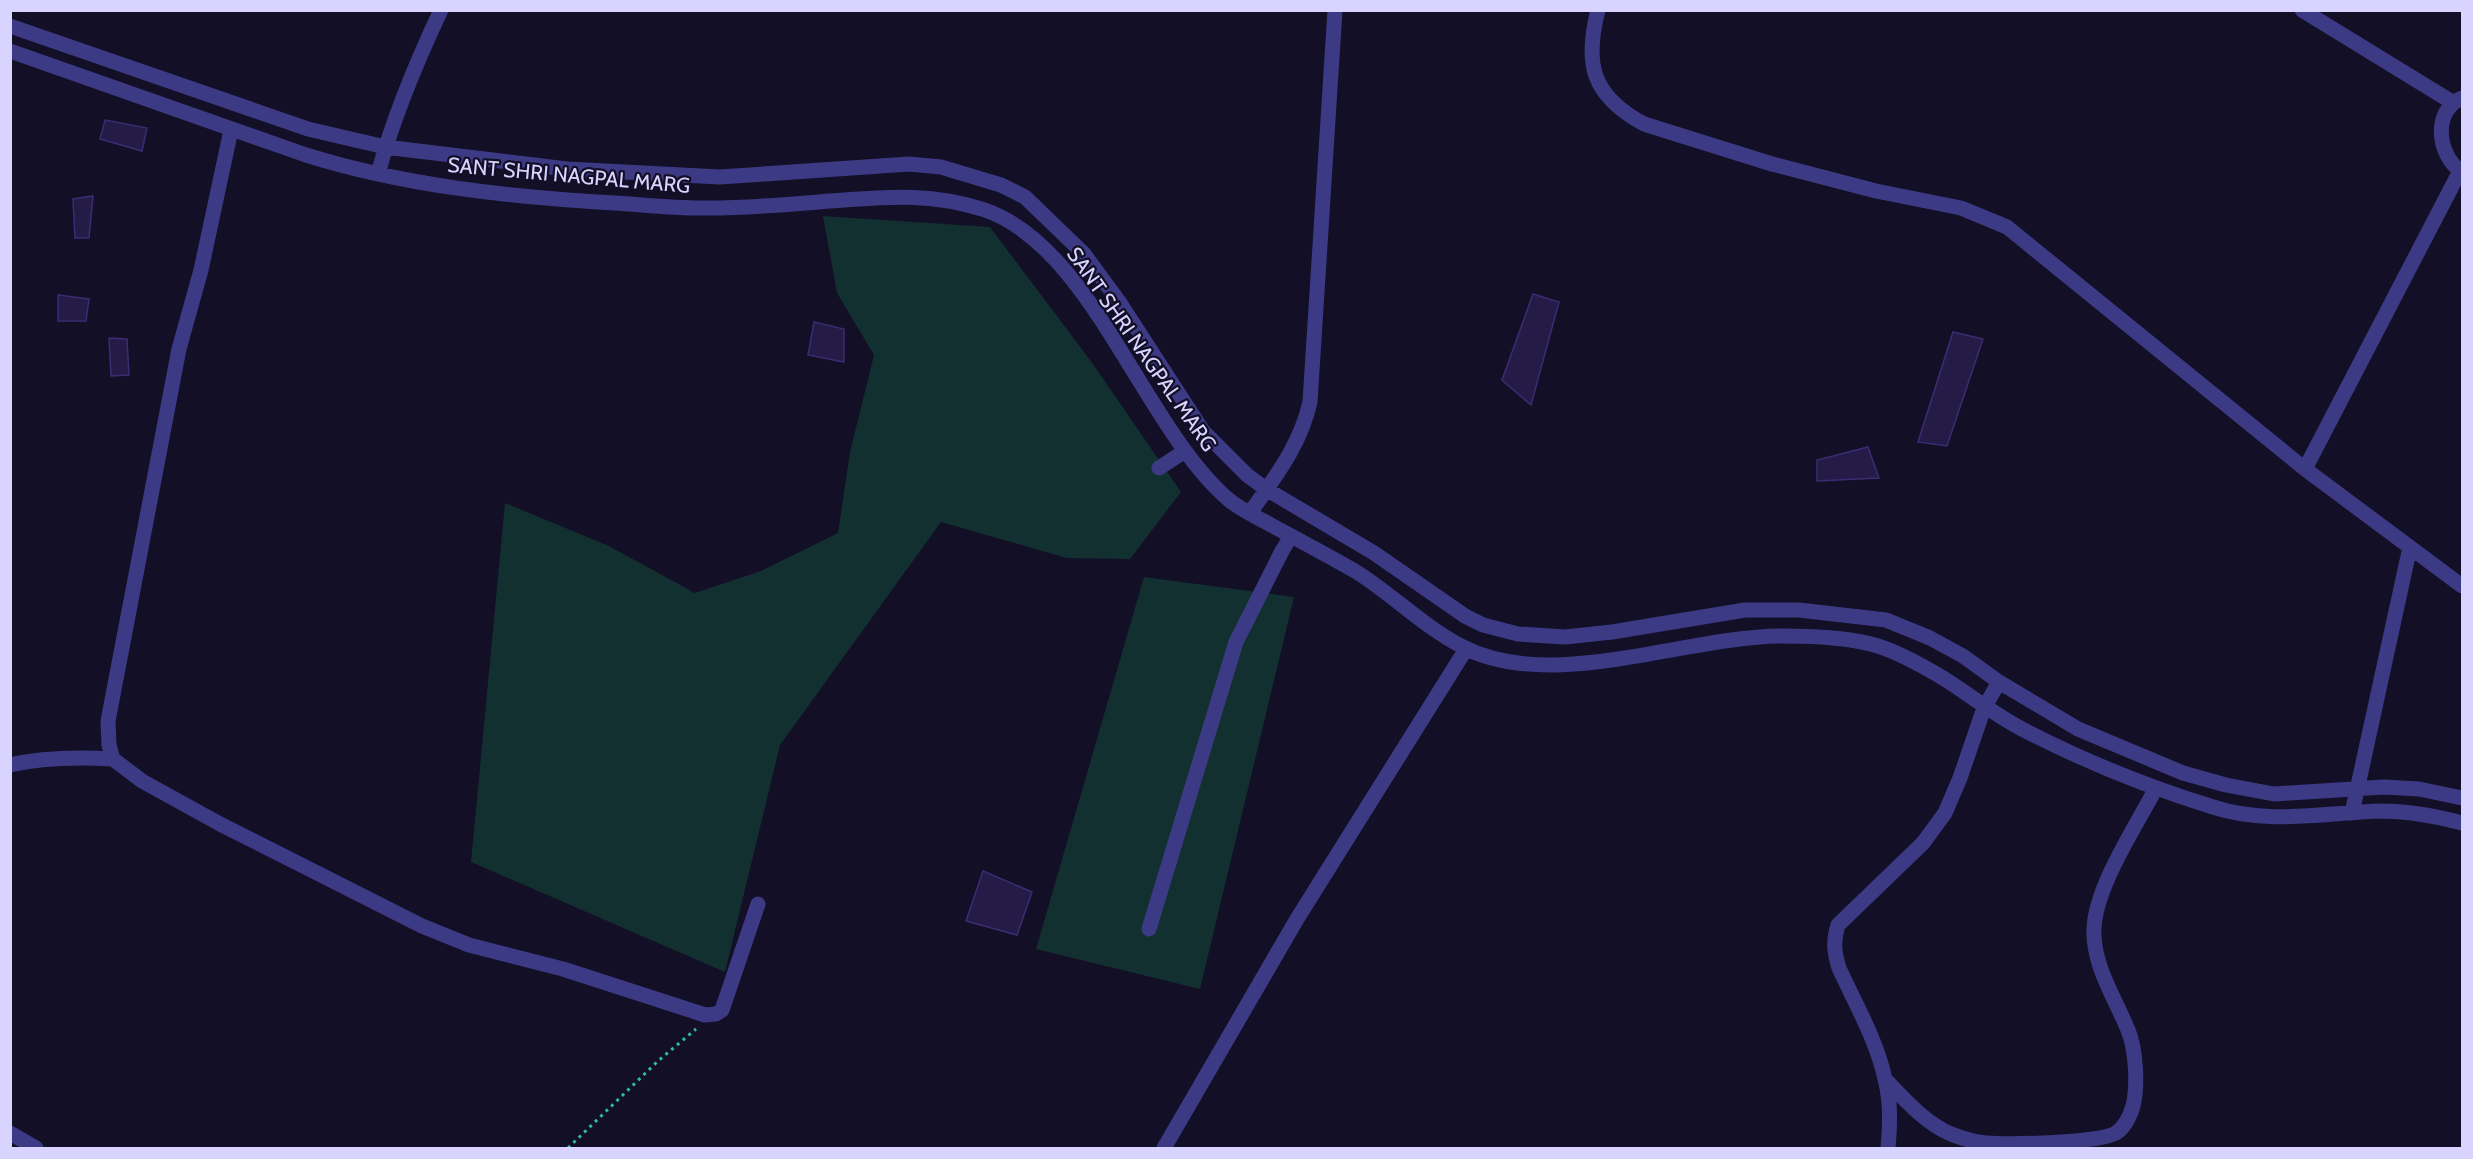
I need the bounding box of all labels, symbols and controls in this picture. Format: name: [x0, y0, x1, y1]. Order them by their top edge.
street label: SANT SHRI NAGPAL MARG: [447, 152, 691, 198]
street label: SANT SHRI NAGPAL MARG: [1062, 242, 1222, 456]

